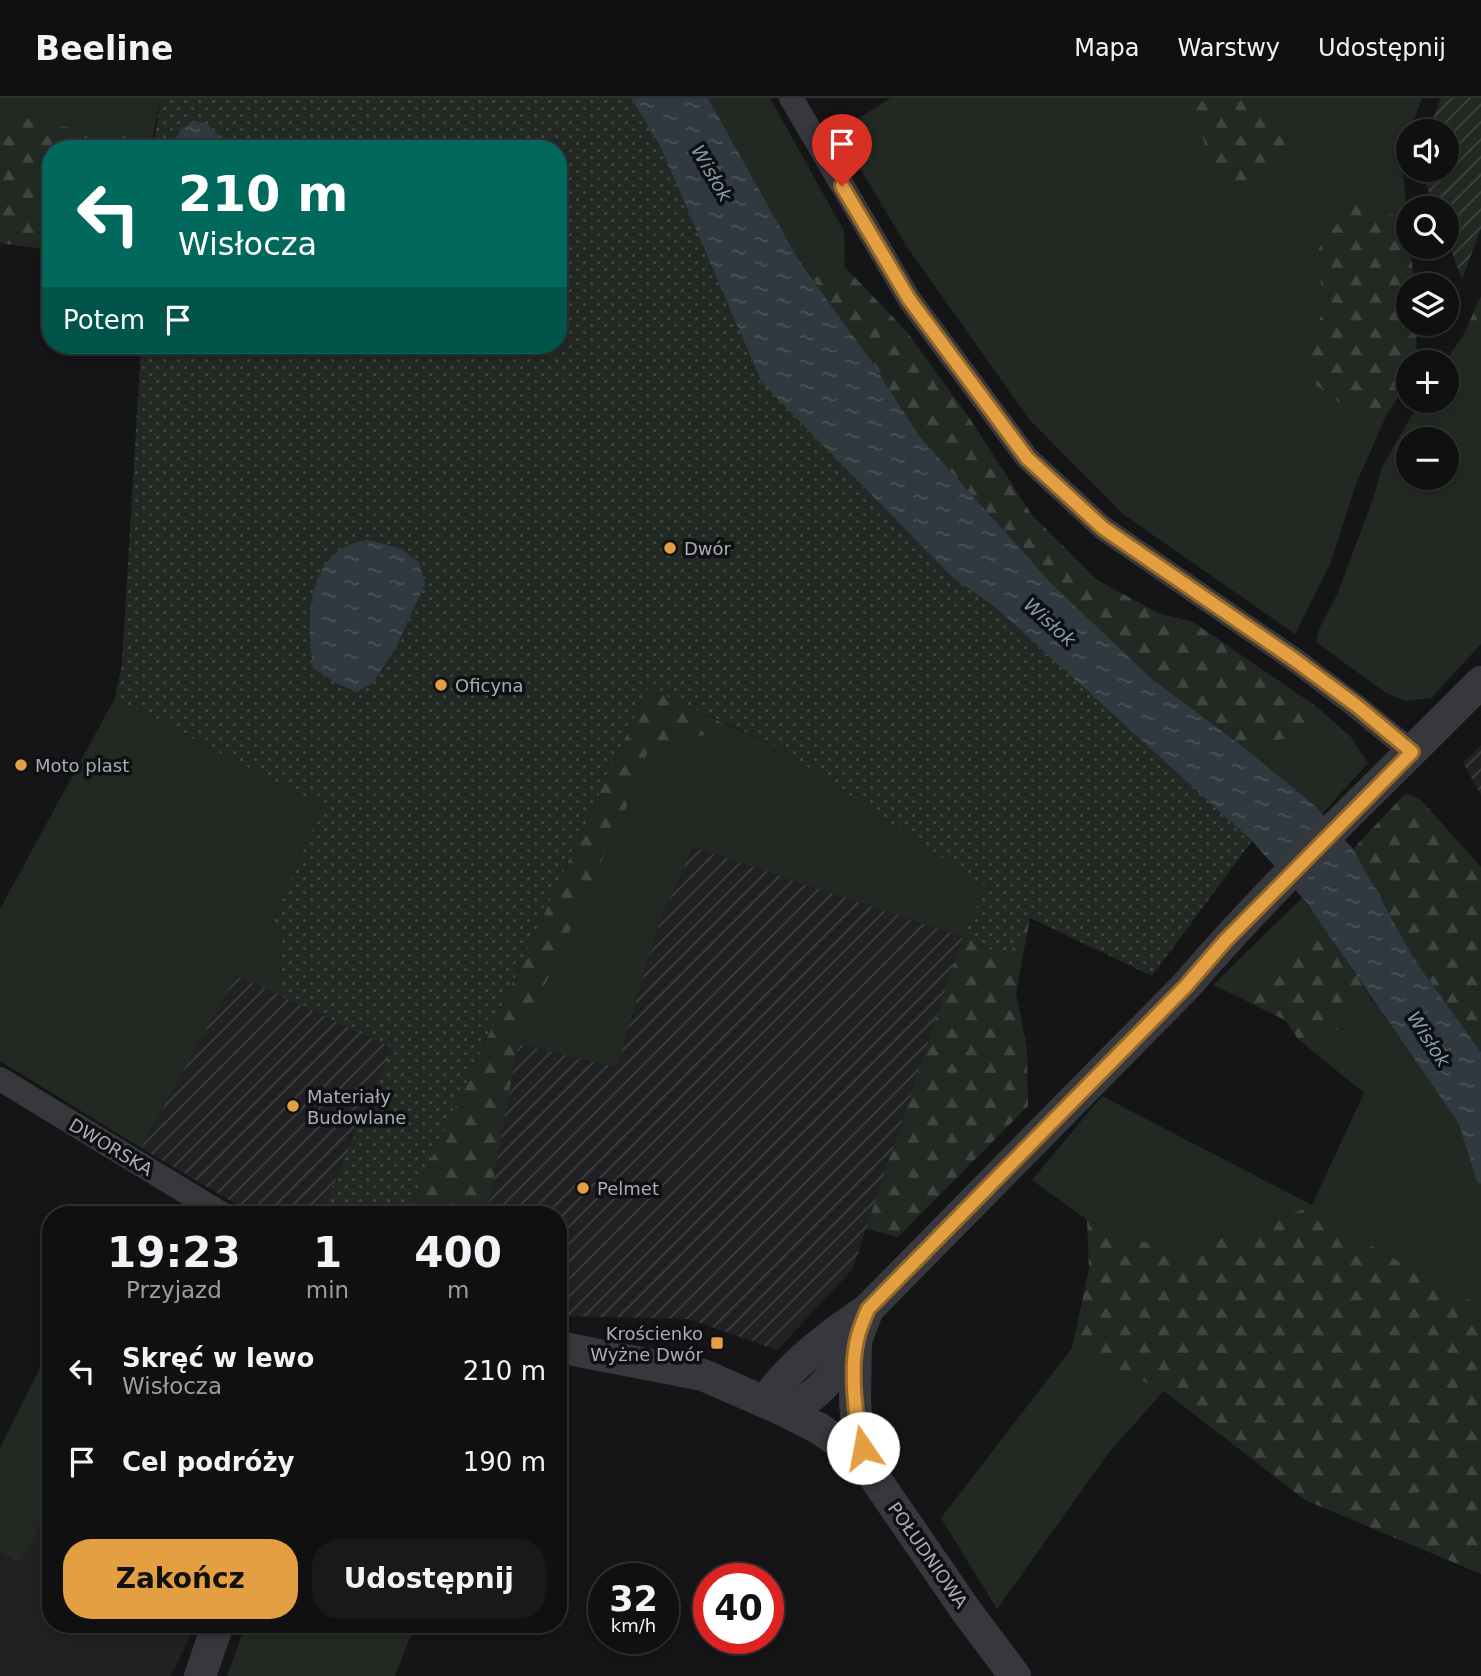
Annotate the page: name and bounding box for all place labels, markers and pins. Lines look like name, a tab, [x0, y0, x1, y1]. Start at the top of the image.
pin	[812, 114, 872, 186]
place label: Dwór	[684, 538, 732, 559]
marker: Dwór	[662, 540, 678, 556]
place label: Oficyna	[455, 675, 524, 696]
marker: Oficyna	[433, 677, 449, 693]
place label: Moto plast	[35, 755, 129, 776]
marker: Moto plast	[13, 757, 29, 773]
place label: Materiały Budowlane	[307, 1086, 406, 1128]
marker: Materiały Budowlane	[285, 1098, 301, 1114]
place label: Pelmet	[597, 1178, 659, 1199]
marker: Pelmet	[575, 1180, 591, 1196]
place label: Krościenko Wyżne Dwór	[590, 1323, 704, 1365]
marker: Krościenko Wyżne Dwór	[709, 1335, 725, 1351]

